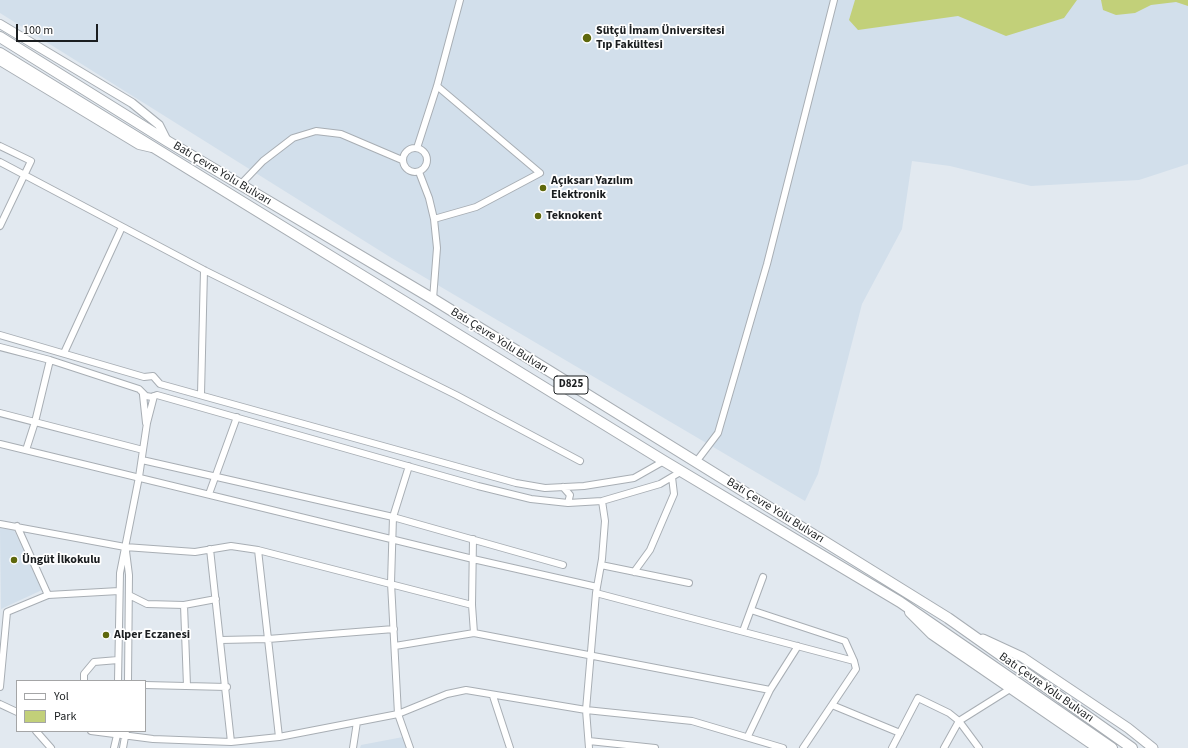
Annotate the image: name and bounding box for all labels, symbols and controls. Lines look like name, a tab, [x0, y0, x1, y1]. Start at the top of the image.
scale bar	[18, 16, 100, 42]
text: 100 m	[23, 22, 53, 39]
place label: Sütçü İmam Üniversitesi Tıp Fakültesi	[596, 24, 725, 52]
marker: Sütçü İmam Üniversitesi Tıp Fakültesi	[581, 32, 593, 44]
street label: Batı Çevre Yolu Bulvarı	[170, 139, 274, 209]
place label: Açıksarı Yazılım Elektronik	[551, 174, 633, 202]
marker: Açıksarı Yazılım Elektronik	[538, 183, 548, 193]
place label: Teknokent	[546, 209, 602, 223]
marker: Teknokent	[533, 211, 543, 221]
street label: Batı Çevre Yolu Bulvarı	[448, 305, 550, 377]
road number: D825	[554, 376, 588, 394]
street label: Batı Çevre Yolu Bulvarı	[724, 475, 826, 547]
place label: Üngüt İlkokulu	[22, 553, 100, 567]
marker: Üngüt İlkokulu	[9, 555, 19, 565]
place label: Alper Eczanesi	[114, 628, 190, 642]
marker: Alper Eczanesi	[101, 630, 111, 640]
street label: Batı Çevre Yolu Bulvarı	[996, 650, 1096, 726]
legend	[16, 680, 146, 732]
text: Yol	[54, 688, 69, 705]
text: Park	[54, 708, 76, 725]

